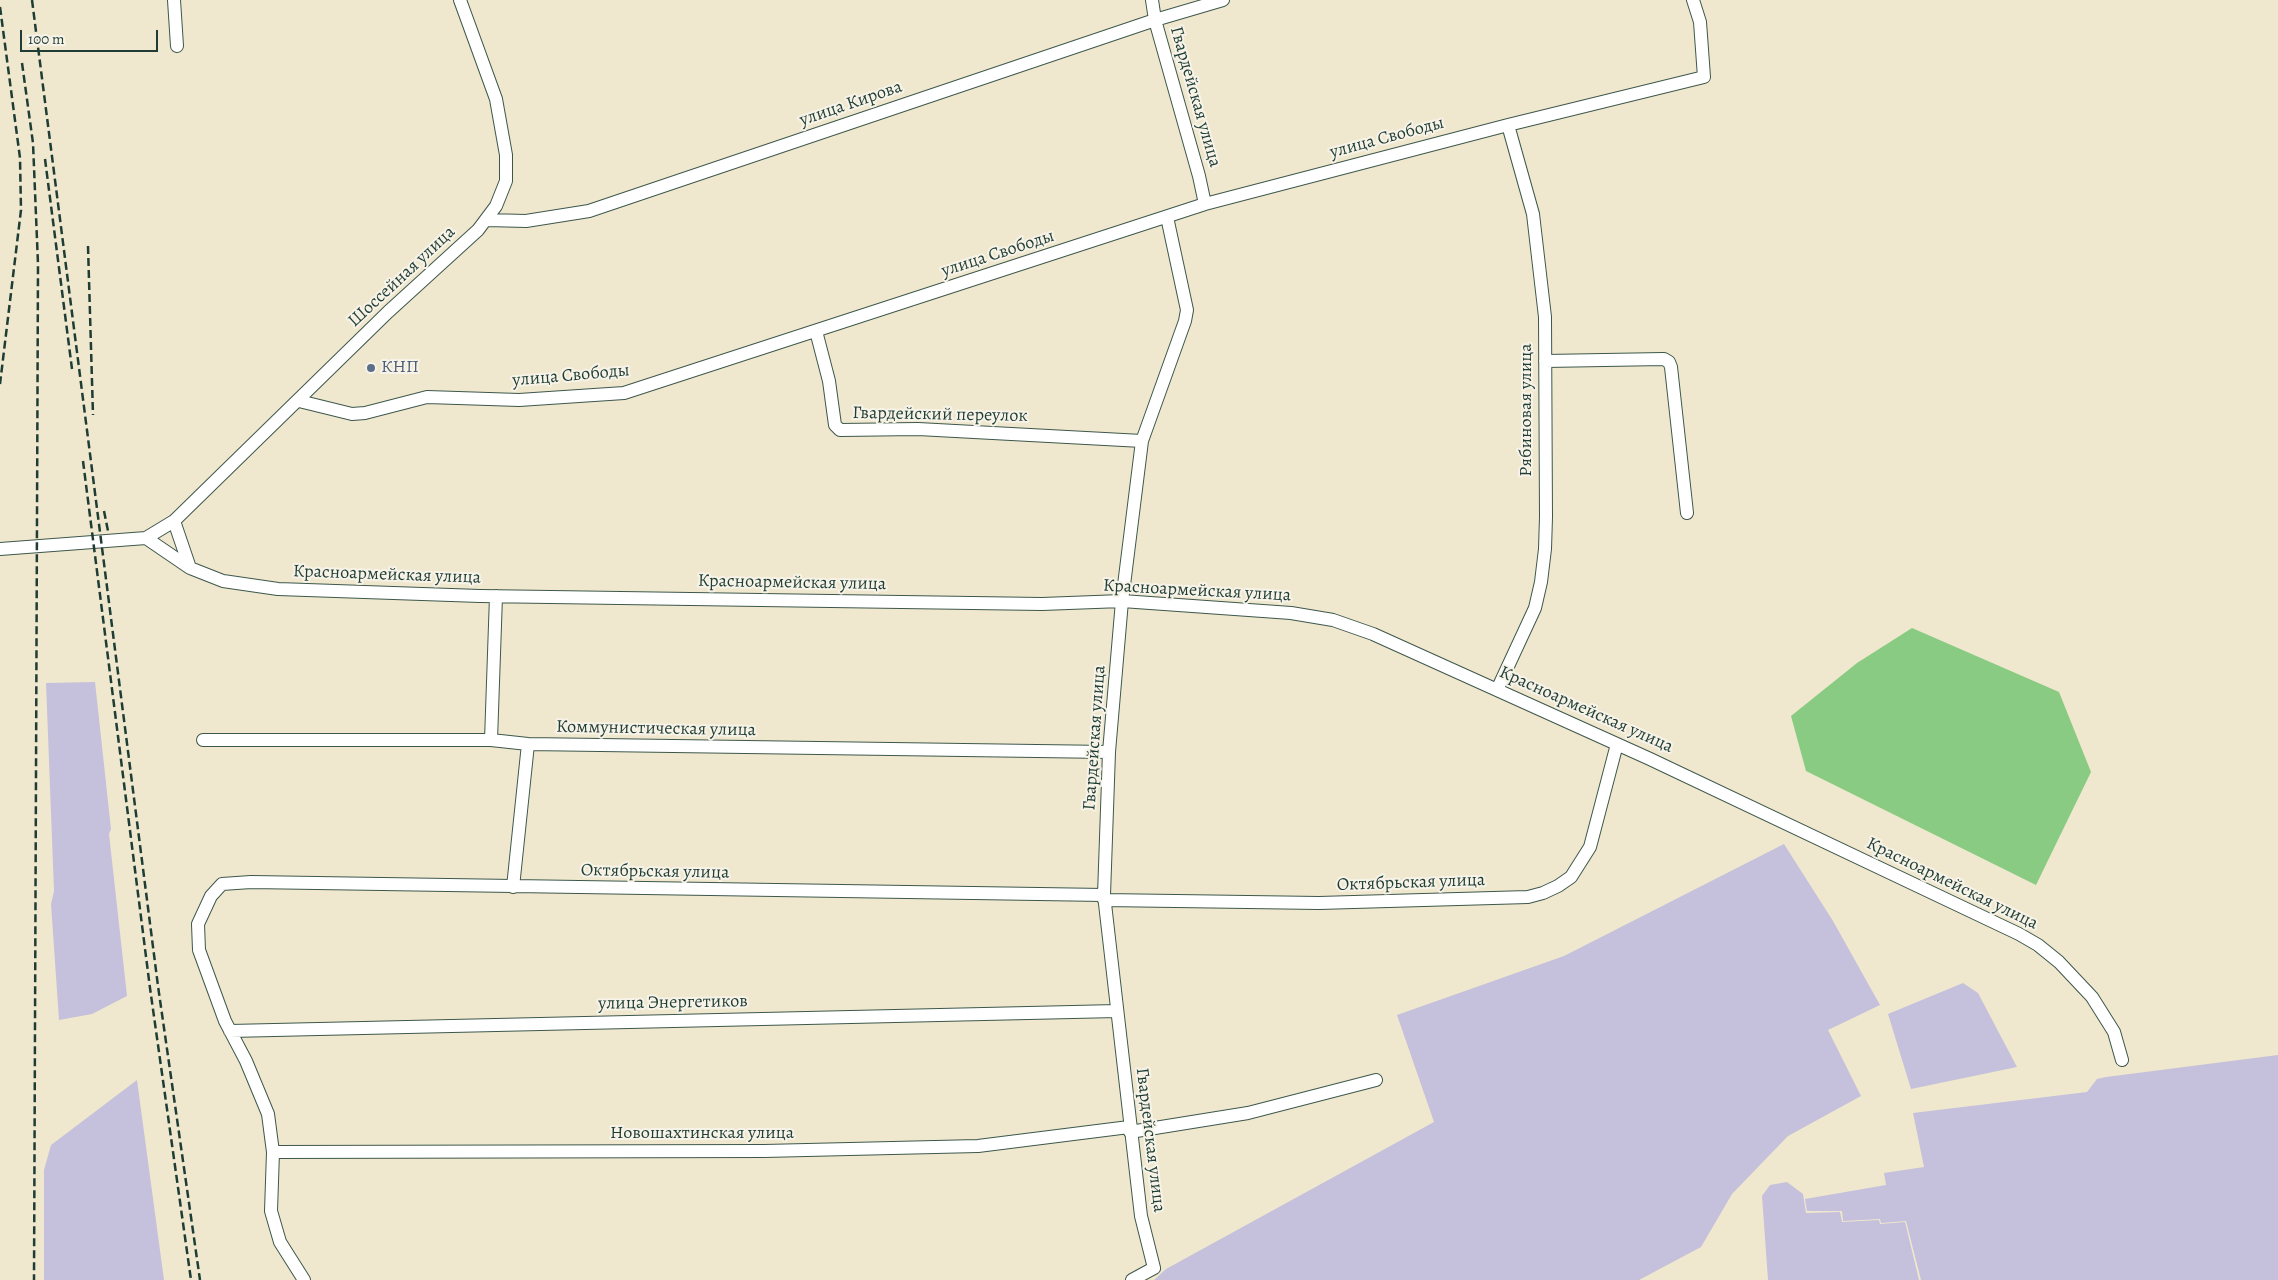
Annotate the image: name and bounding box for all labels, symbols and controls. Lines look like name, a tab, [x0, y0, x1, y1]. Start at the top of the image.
scale bar	[22, 20, 160, 52]
street label: Гвардейская улица	[1165, 24, 1225, 170]
text: 100 m	[28, 29, 65, 49]
street label: улица Кирова	[797, 76, 905, 132]
street label: улица Свободы	[1327, 112, 1447, 164]
street label: Шоссейная улица	[344, 222, 460, 332]
street label: улица Свободы	[939, 226, 1057, 282]
street label: Рябиновая улица	[1516, 343, 1538, 477]
place label: КНП	[381, 357, 419, 379]
street label: улица Свободы	[512, 360, 630, 392]
marker: КНП	[365, 362, 377, 374]
street label: Гвардейский переулок	[852, 403, 1028, 427]
street label: Красноармейская улица	[293, 561, 481, 589]
street label: Красноармейская улица	[698, 571, 886, 595]
street label: Красноармейская улица	[1102, 575, 1292, 607]
street label: Красноармейская улица	[1496, 662, 1676, 758]
street label: Гвардейская улица	[1079, 665, 1111, 811]
street label: Коммунистическая улица	[556, 716, 756, 742]
street label: Красноармейская улица	[1863, 833, 2041, 935]
street label: Октябрьская улица	[581, 860, 729, 884]
street label: Октябрьская улица	[1336, 870, 1486, 896]
street label: улица Энергетиков	[598, 991, 748, 1015]
street label: Гвардейская улица	[1130, 1067, 1170, 1213]
street label: Новошахтинская улица	[610, 1123, 794, 1145]

